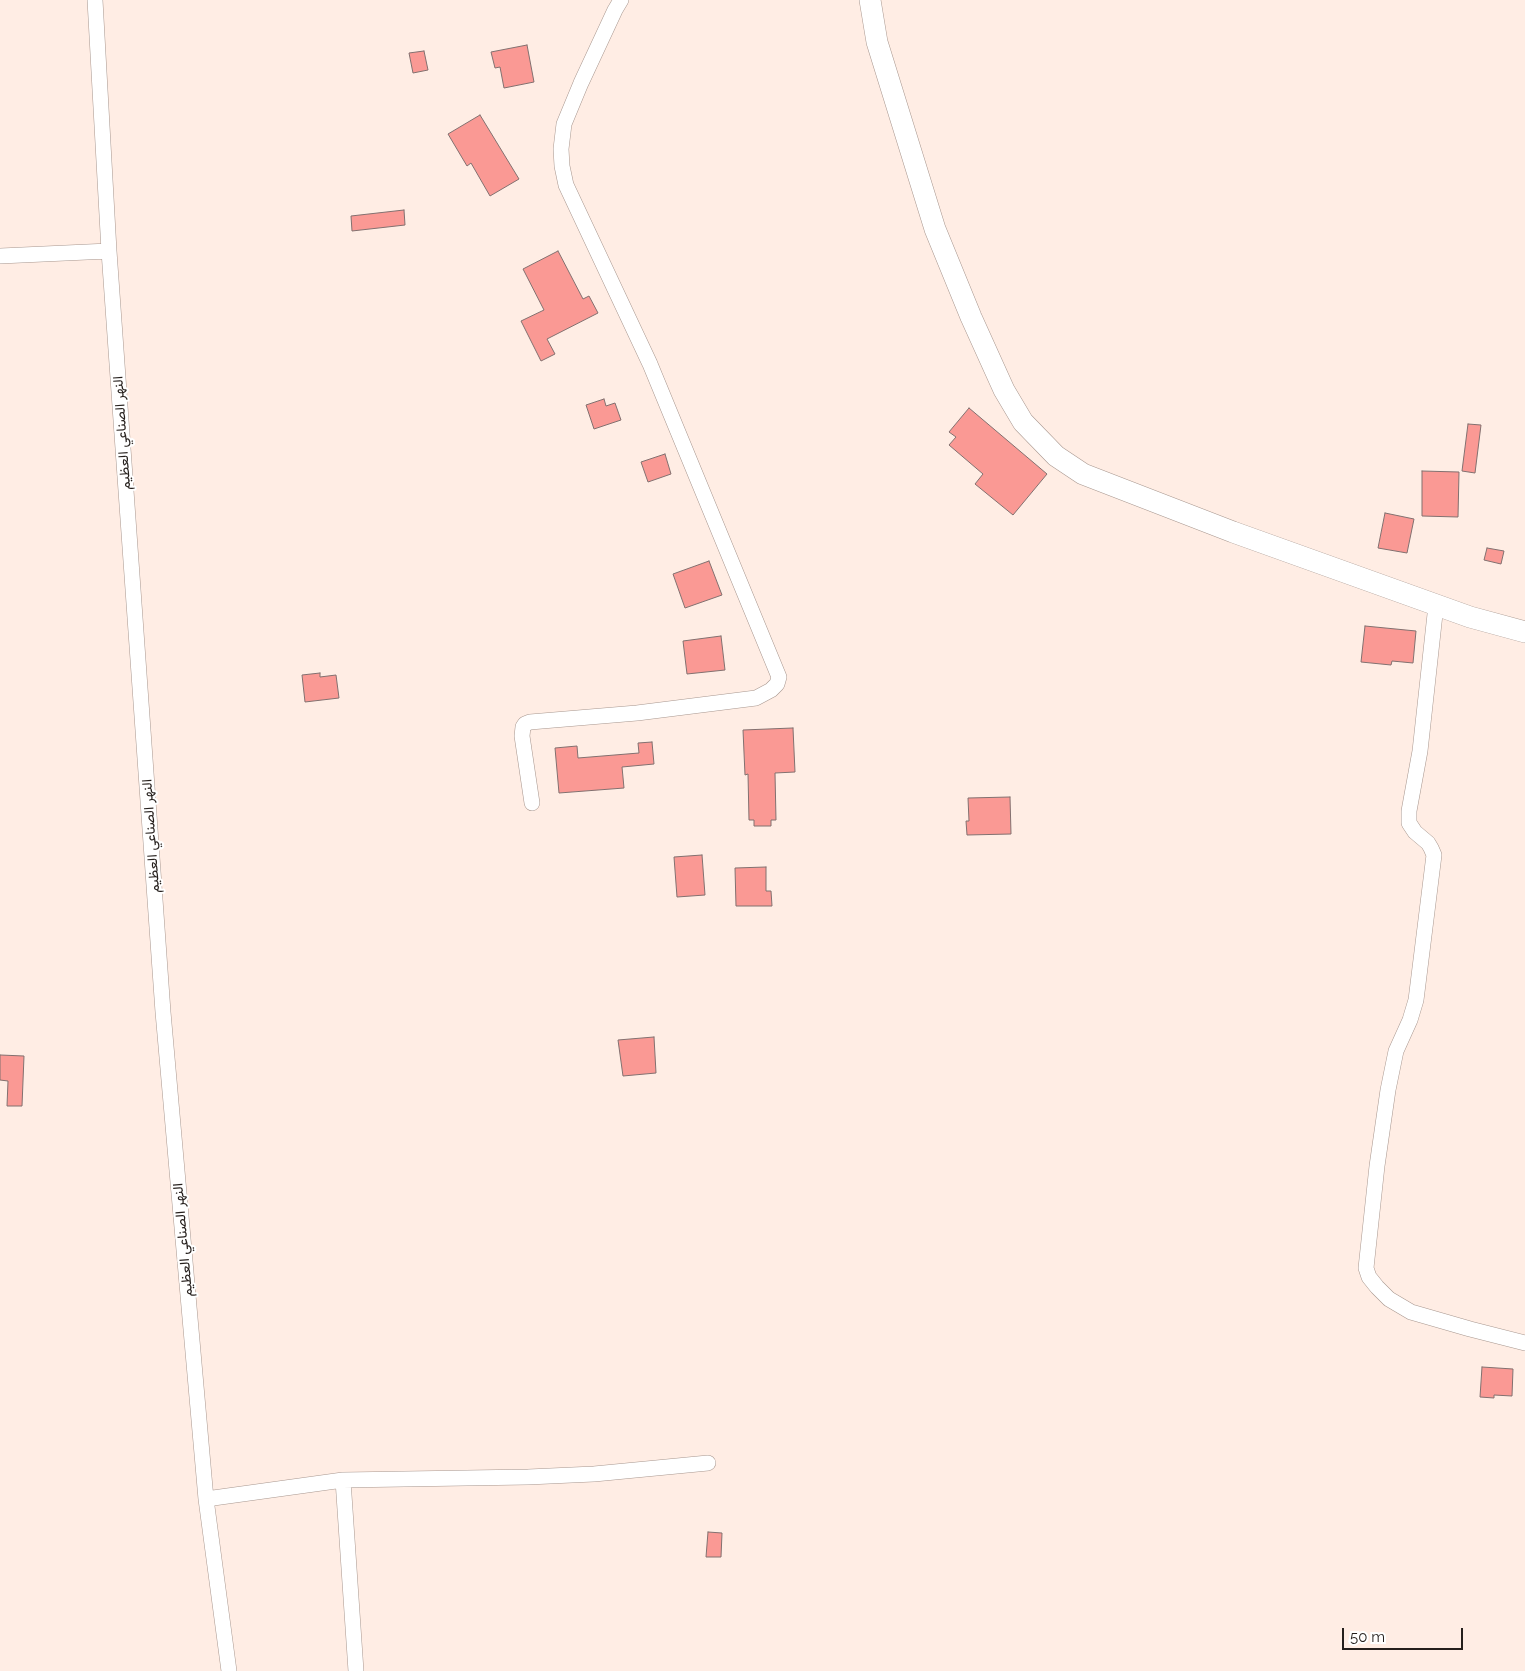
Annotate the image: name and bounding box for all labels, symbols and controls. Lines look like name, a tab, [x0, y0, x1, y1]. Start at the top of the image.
street label: النهر الصناعي العظيم	[110, 375, 134, 491]
street label: النهر الصناعي العظيم	[139, 778, 163, 894]
street label: النهر الصناعي العظيم	[170, 1182, 196, 1298]
scale bar	[1345, 1618, 1466, 1650]
text: 50 m	[1350, 1628, 1385, 1646]

